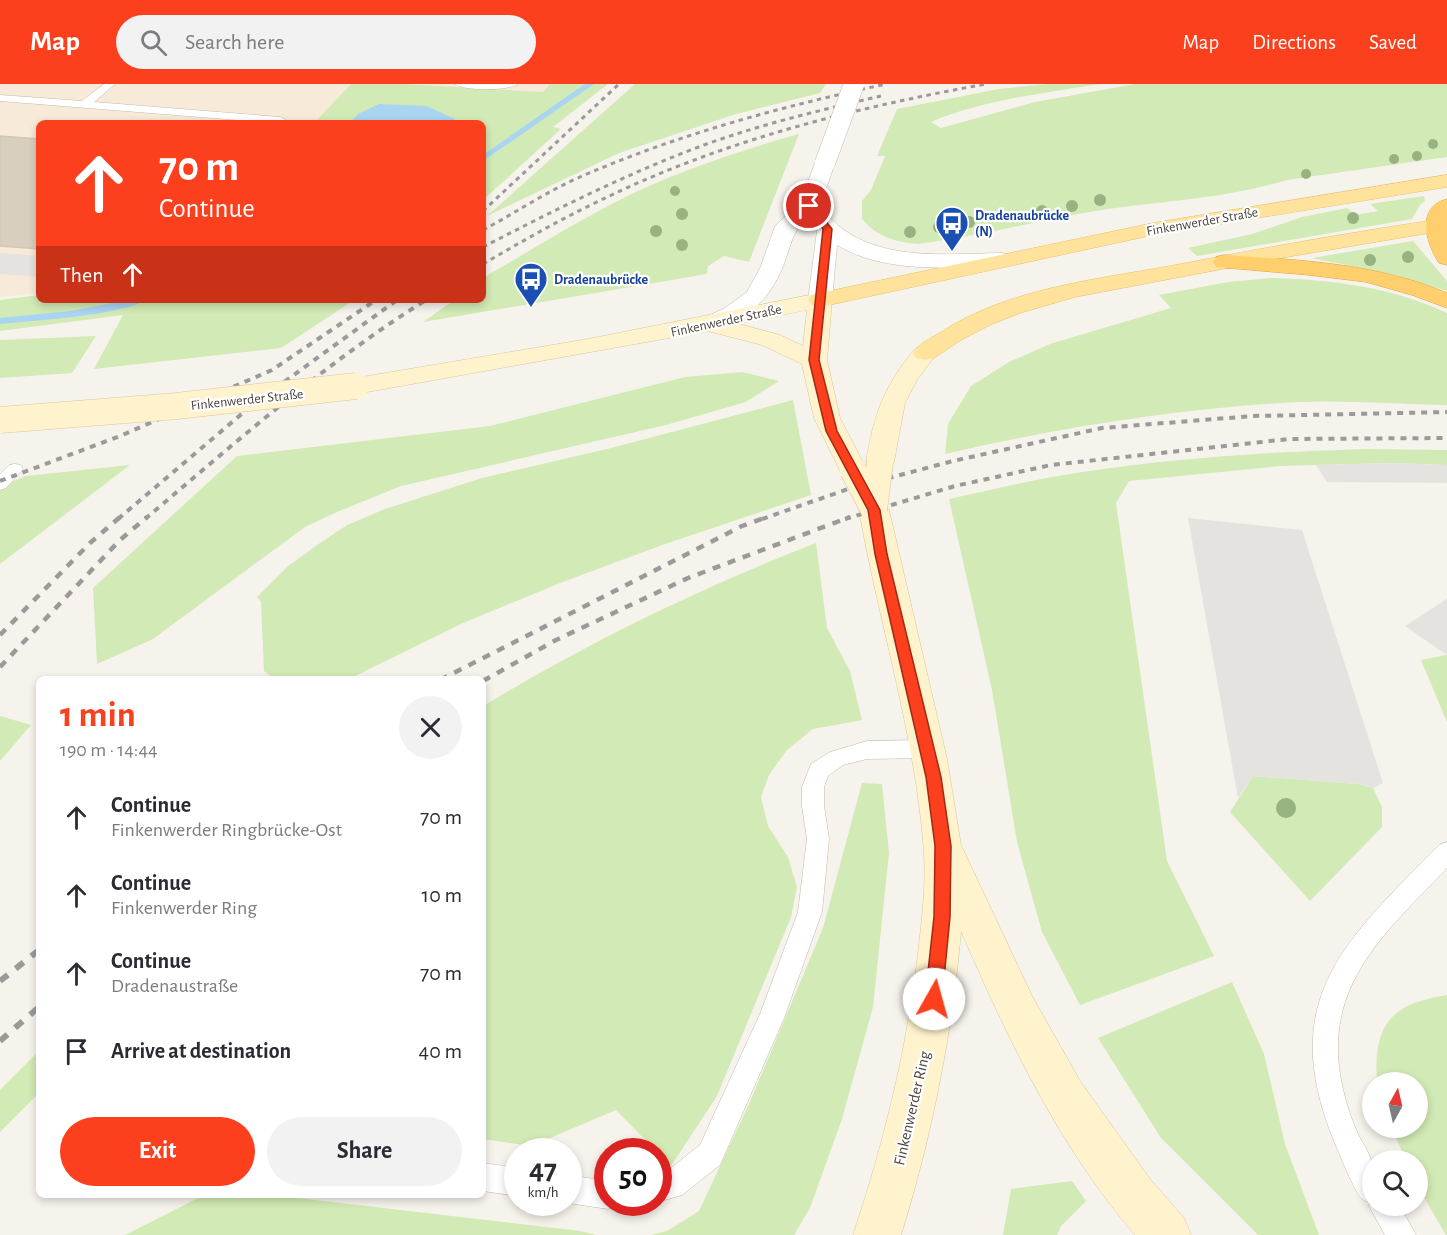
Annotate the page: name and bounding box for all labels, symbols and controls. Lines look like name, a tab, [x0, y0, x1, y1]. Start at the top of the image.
search box	[116, 15, 536, 69]
icon: search	[137, 26, 170, 59]
text: Map	[30, 28, 80, 56]
text: Search here	[185, 31, 284, 53]
text: Map	[1183, 32, 1219, 53]
text: Directions	[1252, 32, 1336, 53]
text: Saved	[1369, 32, 1417, 53]
icon: ahead	[60, 144, 138, 222]
text: 70 m	[159, 146, 239, 188]
pin	[783, 180, 834, 231]
icon: arrive	[792, 189, 825, 222]
text: Continue	[159, 195, 255, 222]
bus stop icon: Dradenaubrücke (N)	[934, 205, 970, 252]
street label: Finkenwerder Straße	[1145, 205, 1259, 239]
place label: Dradenaubrücke (N)	[975, 209, 1070, 239]
icon: ahead	[116, 258, 149, 291]
bus stop icon: Dradenaubrücke	[513, 261, 549, 308]
text: Then	[60, 264, 104, 286]
place label: Dradenaubrücke	[554, 273, 649, 287]
street label: Finkenwerder Straße	[669, 302, 783, 340]
street label: Finkenwerder Straße	[190, 387, 304, 413]
button: close	[399, 696, 462, 759]
text: 1 min	[60, 697, 136, 733]
text: 190 m · 14:44	[60, 740, 158, 760]
text: Continue	[111, 794, 191, 816]
icon: ahead	[60, 801, 93, 834]
text: 70 m	[420, 806, 462, 828]
text: Finkenwerder Ringbrücke-Ost	[111, 820, 342, 840]
text: Continue	[111, 872, 191, 894]
icon: ahead	[60, 879, 93, 912]
text: 10 m	[422, 884, 462, 906]
text: Finkenwerder Ring	[111, 898, 257, 918]
text: Continue	[111, 950, 191, 972]
icon: ahead	[60, 957, 93, 990]
text: 70 m	[420, 962, 462, 984]
position arrow	[902, 967, 966, 1031]
text: Dradenaustraße	[111, 976, 238, 996]
icon: arrive	[60, 1035, 93, 1068]
text: Arrive at destination	[111, 1040, 291, 1062]
text: 40 m	[419, 1040, 462, 1062]
street label: Finkenwerder Ring	[891, 1049, 933, 1167]
north arrow	[1362, 1072, 1428, 1138]
map controls	[1362, 1072, 1428, 1216]
button: Exit	[60, 1117, 255, 1186]
button: Share	[267, 1117, 462, 1186]
speed limit sign: 50	[594, 1138, 672, 1216]
button: search	[1362, 1150, 1428, 1216]
text: 47	[529, 1155, 557, 1185]
text: km/h	[528, 1185, 558, 1200]

